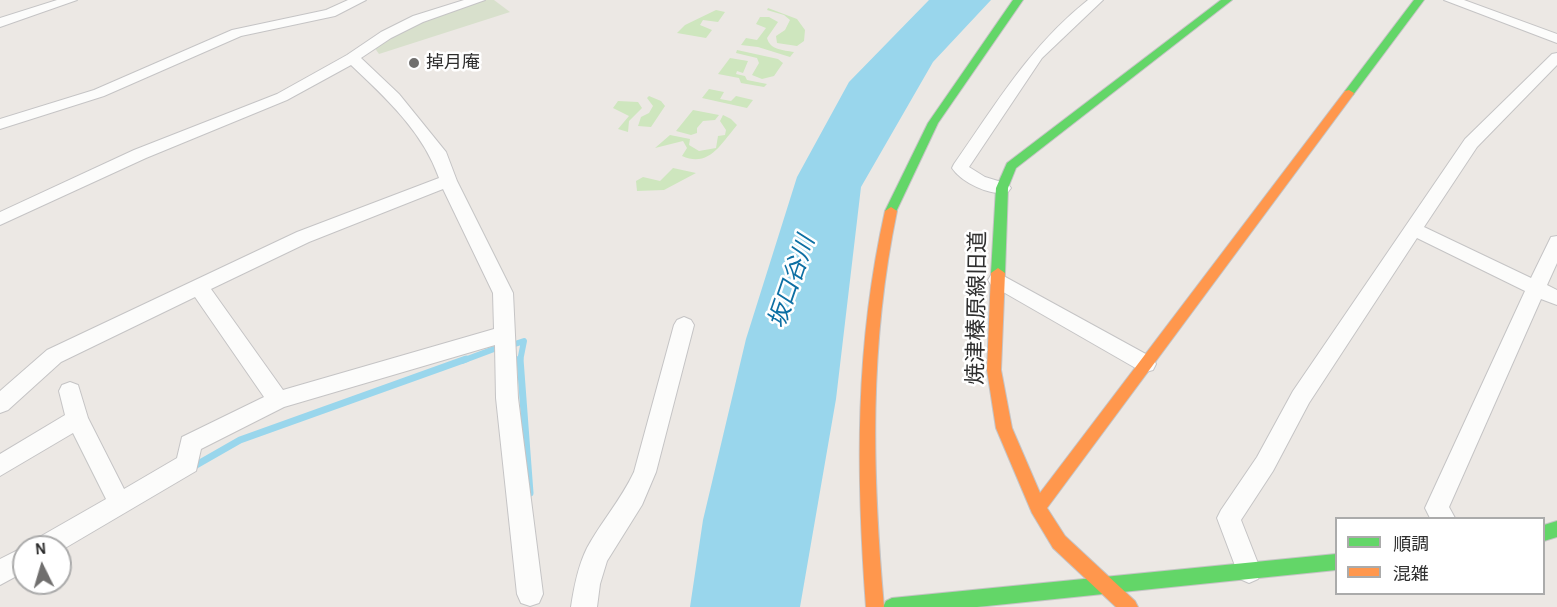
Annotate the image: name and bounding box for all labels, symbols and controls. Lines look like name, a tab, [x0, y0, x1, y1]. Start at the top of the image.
place label: 掉月庵	[426, 52, 480, 74]
marker: 掉月庵	[407, 56, 421, 70]
street label: 焼津榛原線旧道	[962, 231, 992, 385]
water label: 坂口谷川	[763, 232, 821, 332]
legend	[1335, 517, 1545, 595]
north arrow	[12, 535, 72, 595]
text: 順調	[1393, 536, 1429, 554]
text: N	[34, 541, 47, 558]
text: 混雑	[1393, 566, 1429, 584]

